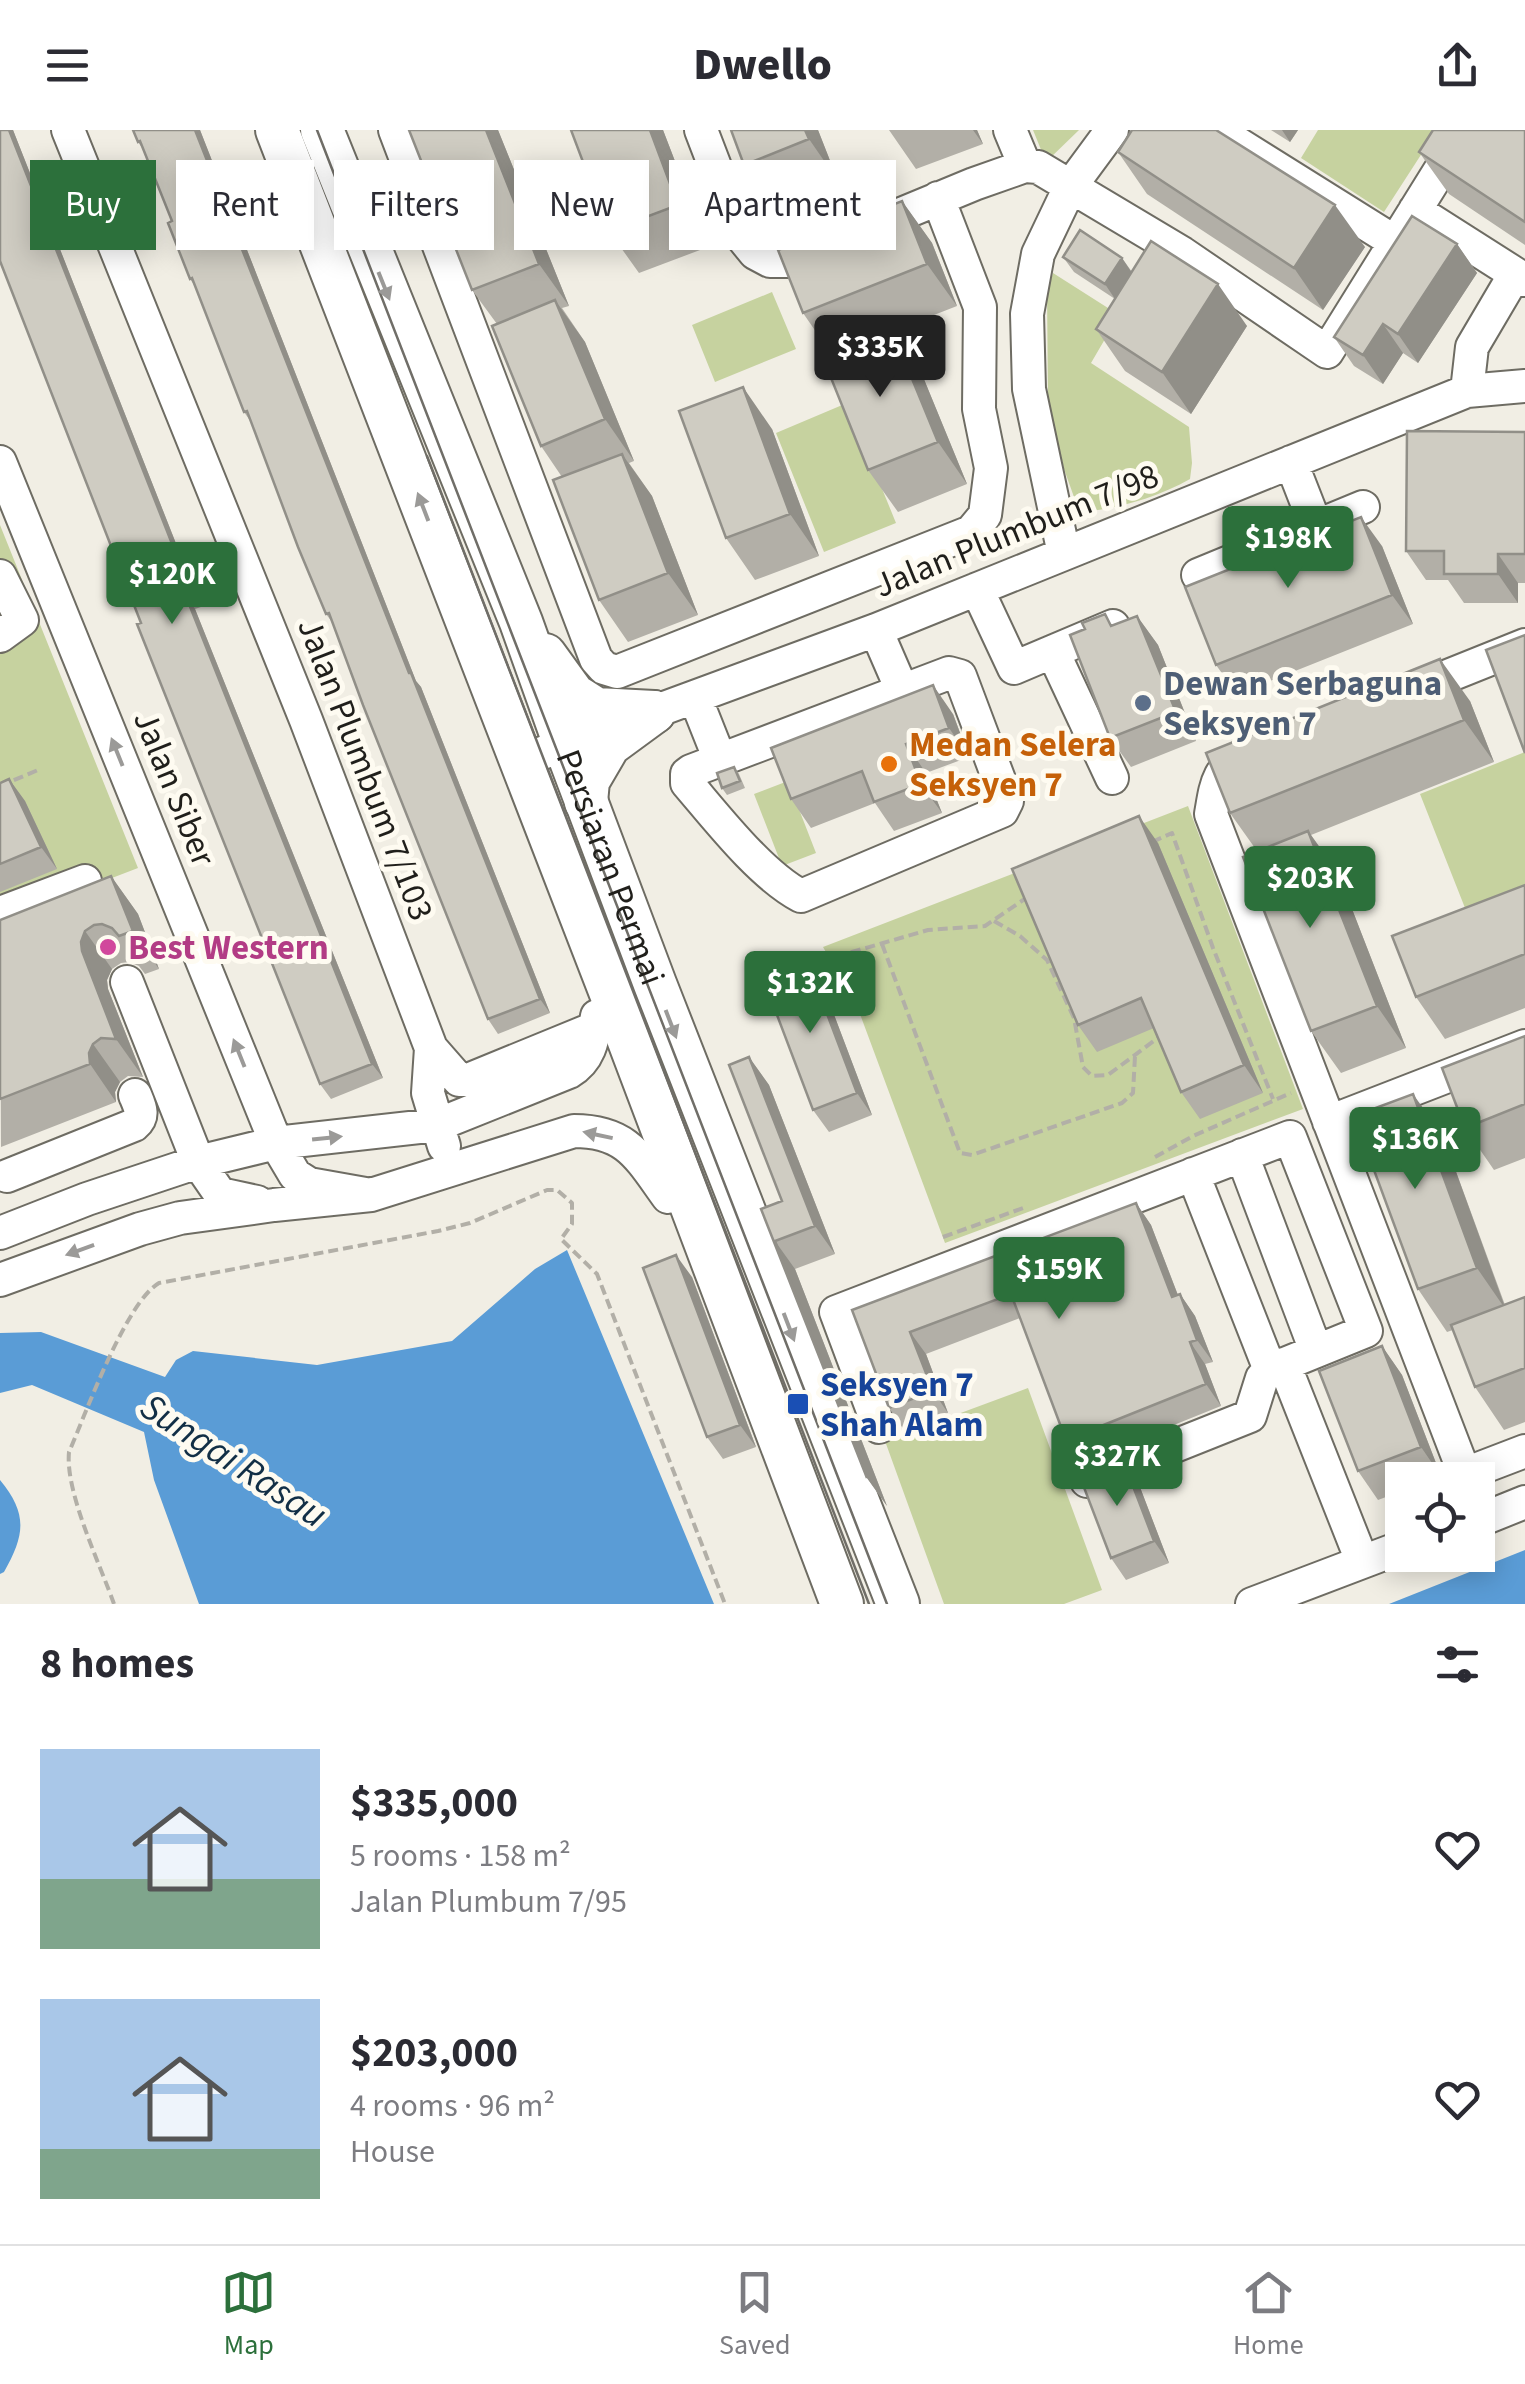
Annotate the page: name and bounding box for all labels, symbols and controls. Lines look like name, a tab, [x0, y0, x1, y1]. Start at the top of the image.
text: Dwello	[693, 33, 832, 97]
icon: menu	[40, 38, 95, 93]
icon: share	[1430, 38, 1485, 93]
chip: Buy	[30, 160, 156, 250]
chip: Rent	[176, 160, 314, 250]
chip: Filters	[334, 160, 494, 250]
chip: New	[514, 160, 649, 250]
chip: Apartment	[669, 160, 896, 250]
one-way arrow	[377, 271, 393, 301]
pin: $335K	[810, 315, 950, 400]
text: $335K	[836, 324, 924, 370]
street label: Jalan Plumbum 7/98	[867, 451, 1166, 611]
one-way arrow	[415, 491, 430, 521]
pin: $198K	[1218, 506, 1358, 591]
text: $198K	[1244, 515, 1332, 561]
pin: $120K	[102, 542, 242, 627]
text: $120K	[128, 551, 216, 597]
street label: Jalan Plumbum 7/103	[284, 611, 446, 928]
place label: Dewan Serbaguna Seksyen 7	[1163, 659, 1442, 749]
marker: Dewan Serbaguna Seksyen 7	[1132, 692, 1154, 714]
street label: Jalan Siber	[120, 703, 228, 874]
place label: Medan Selera Seksyen 7	[909, 720, 1116, 810]
one-way arrow	[108, 736, 124, 766]
street label: Persiaran Permai	[543, 743, 677, 993]
marker: Medan Selera Seksyen 7	[878, 753, 900, 775]
pin: $203K	[1240, 846, 1380, 931]
text: $203K	[1266, 855, 1354, 901]
place label: Best Western	[128, 923, 329, 973]
marker: Best Western	[97, 936, 119, 958]
pin: $132K	[740, 951, 880, 1036]
text: $132K	[766, 960, 854, 1006]
one-way arrow	[663, 1010, 679, 1040]
one-way arrow	[231, 1037, 247, 1067]
pin: $136K	[1345, 1107, 1485, 1192]
text: $136K	[1371, 1116, 1459, 1162]
one-way arrow	[582, 1126, 613, 1142]
one-way arrow	[312, 1130, 344, 1146]
pin: $159K	[989, 1237, 1129, 1322]
one-way arrow	[64, 1243, 94, 1258]
text: $159K	[1015, 1246, 1103, 1292]
one-way arrow	[782, 1312, 797, 1342]
place label: Seksyen 7 Shah Alam	[820, 1360, 983, 1450]
water label: Sungai Rasau	[130, 1380, 337, 1541]
marker: Seksyen 7 Shah Alam	[785, 1391, 811, 1417]
pin: $327K	[1047, 1424, 1187, 1509]
text: $327K	[1073, 1433, 1161, 1479]
map controls	[1385, 1462, 1495, 1572]
button: locate	[1385, 1462, 1495, 1572]
text: 8 homes	[40, 1634, 194, 1694]
icon: filters	[1430, 1637, 1485, 1692]
text: $335,000	[350, 1773, 518, 1833]
icon: home	[120, 1789, 240, 1909]
icon: heart	[1430, 1822, 1485, 1877]
text: 5 rooms · 158 m²	[350, 1833, 571, 1879]
text: Jalan Plumbum 7/95	[350, 1879, 627, 1925]
text: $203,000	[350, 2023, 518, 2083]
icon: home	[120, 2039, 240, 2159]
icon: heart	[1430, 2072, 1485, 2127]
text: 4 rooms · 96 m²	[350, 2083, 555, 2129]
text: House	[350, 2129, 435, 2175]
tab: Map	[221, 2265, 276, 2365]
tab: Saved	[719, 2265, 790, 2365]
tab: Home	[1233, 2265, 1304, 2365]

